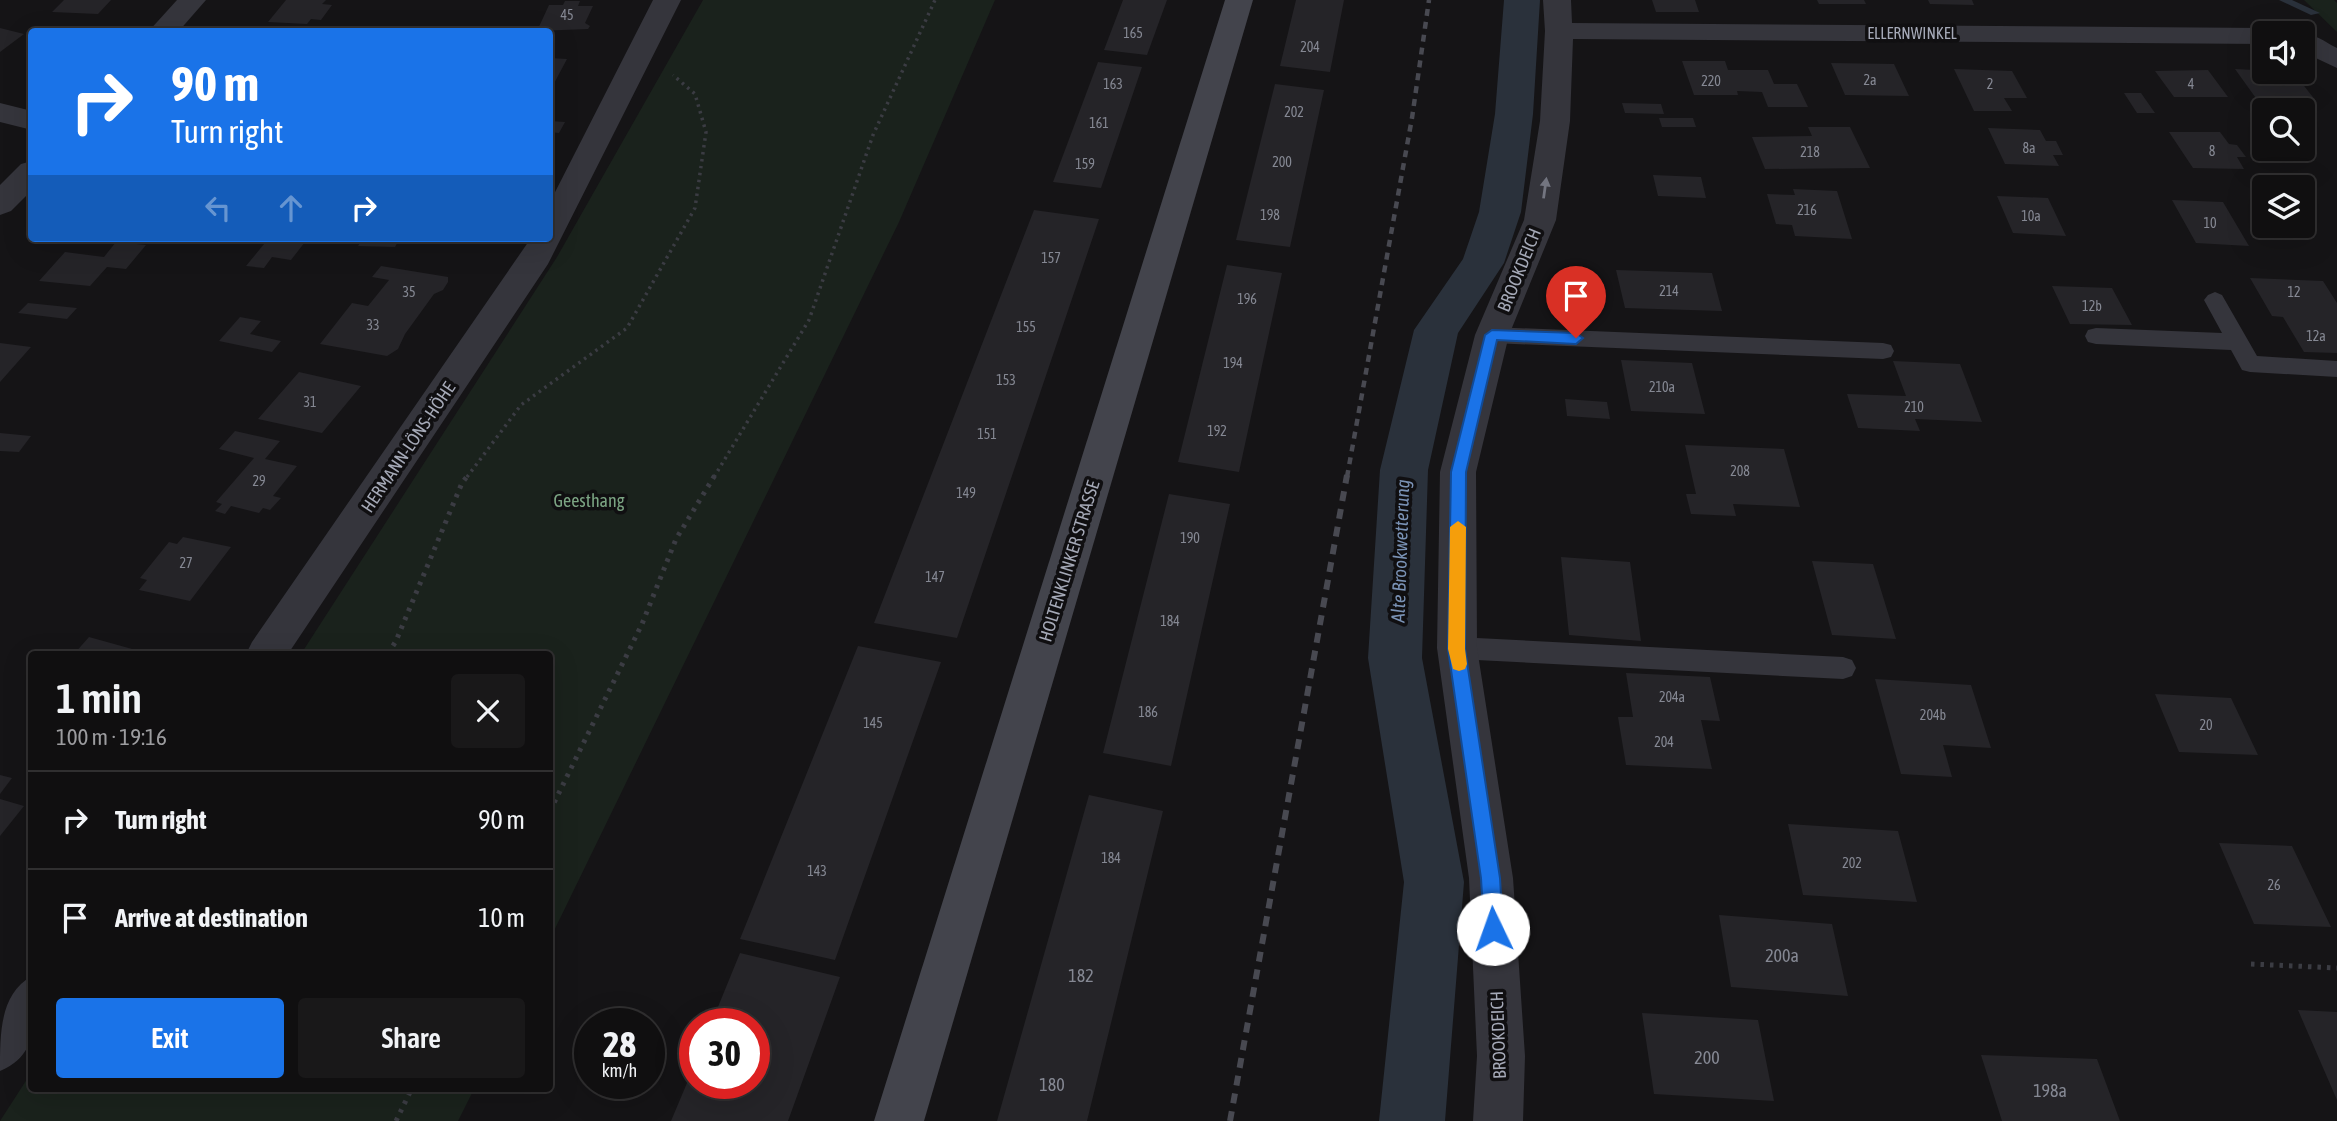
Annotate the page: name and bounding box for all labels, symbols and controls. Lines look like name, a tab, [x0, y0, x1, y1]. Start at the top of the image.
house number: 45	[560, 7, 574, 23]
map controls	[2252, 21, 2315, 238]
button: sound	[2252, 21, 2315, 84]
street label: ELLERNWINKEL	[1867, 24, 1958, 42]
house number: 165	[1123, 25, 1143, 41]
house number: 204	[1300, 39, 1320, 55]
text: 90 m	[171, 55, 259, 111]
icon: right	[56, 56, 147, 147]
house number: 2a	[1863, 72, 1877, 88]
house number: 220	[1701, 73, 1721, 89]
house number: 163	[1103, 76, 1123, 92]
house number: 2	[1987, 76, 1993, 92]
house number: 4	[2188, 76, 2195, 92]
button: search	[2252, 98, 2315, 161]
house number: 202	[1284, 104, 1304, 120]
text: Turn right	[171, 113, 284, 150]
house number: 161	[1089, 115, 1109, 131]
house number: 8a	[2022, 140, 2036, 156]
house number: 8	[2209, 143, 2216, 159]
house number: 218	[1800, 144, 1820, 160]
house number: 200	[1272, 154, 1292, 170]
house number: 159	[1075, 156, 1095, 172]
button: layers	[2252, 175, 2315, 238]
one-way arrow	[1540, 177, 1551, 199]
icon: left	[199, 189, 237, 227]
icon: ahead	[272, 189, 310, 227]
icon: right	[345, 189, 383, 227]
house number: 216	[1797, 202, 1817, 218]
house number: 198	[1260, 207, 1280, 223]
house number: 10a	[2021, 208, 2041, 224]
house number: 10	[2203, 215, 2217, 231]
street label: BROOKDEICH	[1493, 225, 1545, 315]
house number: 157	[1041, 250, 1061, 266]
pin	[1546, 266, 1606, 338]
icon: arrive	[1557, 277, 1595, 315]
house number: 214	[1659, 283, 1679, 299]
house number: 35	[402, 284, 416, 300]
house number: 12	[2287, 284, 2301, 300]
house number: 196	[1237, 291, 1257, 307]
house number: 12b	[2082, 298, 2102, 314]
house number: 33	[366, 317, 380, 333]
house number: 155	[1016, 319, 1036, 335]
house number: 12a	[2306, 328, 2326, 344]
house number: 194	[1223, 355, 1243, 371]
house number: 153	[996, 372, 1016, 388]
street label: HERMANN-LÖNS-HÖHE	[357, 378, 460, 516]
house number: 210a	[1649, 379, 1675, 395]
house number: 31	[303, 394, 317, 410]
house number: 210	[1904, 399, 1924, 415]
house number: 192	[1207, 423, 1227, 439]
house number: 151	[977, 426, 997, 442]
house number: 208	[1730, 463, 1750, 479]
house number: 29	[252, 473, 266, 489]
street label: HOLTENKLINKER STRASSE	[1034, 478, 1104, 644]
water label: Alte Brookwetterung	[1386, 479, 1413, 624]
house number: 149	[956, 485, 976, 501]
park label: Geesthang	[554, 490, 625, 511]
house number: 190	[1180, 530, 1200, 546]
house number: 27	[179, 555, 193, 571]
house number: 147	[925, 569, 945, 585]
house number: 184	[1160, 613, 1180, 629]
text: 1 min	[56, 674, 142, 722]
button: close	[451, 674, 525, 748]
house number: 204a	[1659, 689, 1685, 705]
house number: 186	[1138, 704, 1158, 720]
house number: 204b	[1920, 707, 1947, 723]
house number: 145	[863, 715, 883, 731]
house number: 20	[2199, 717, 2213, 733]
text: 100 m · 19:16	[56, 724, 167, 750]
house number: 204	[1654, 734, 1674, 750]
icon: right	[56, 801, 94, 839]
text: Turn right	[115, 805, 206, 835]
text: 90 m	[478, 805, 525, 835]
house number: 184	[1101, 850, 1121, 866]
house number: 202	[1842, 855, 1862, 871]
house number: 143	[807, 863, 827, 879]
house number: 26	[2267, 877, 2281, 893]
position arrow	[1456, 892, 1530, 966]
icon: arrive	[56, 899, 94, 937]
text: Arrive at destination	[115, 903, 308, 933]
text: 10 m	[478, 903, 525, 933]
house number: 200a	[1765, 945, 1799, 966]
house number: 182	[1068, 965, 1094, 986]
street label: BROOKDEICH	[1486, 991, 1510, 1079]
button: Exit	[56, 998, 284, 1078]
button: Share	[298, 998, 525, 1078]
speed limit sign: 30	[679, 1008, 770, 1099]
text: 28	[603, 1024, 636, 1064]
house number: 200	[1694, 1047, 1720, 1068]
text: km/h	[602, 1060, 637, 1081]
house number: 180	[1039, 1074, 1065, 1095]
house number: 198a	[2033, 1080, 2067, 1101]

